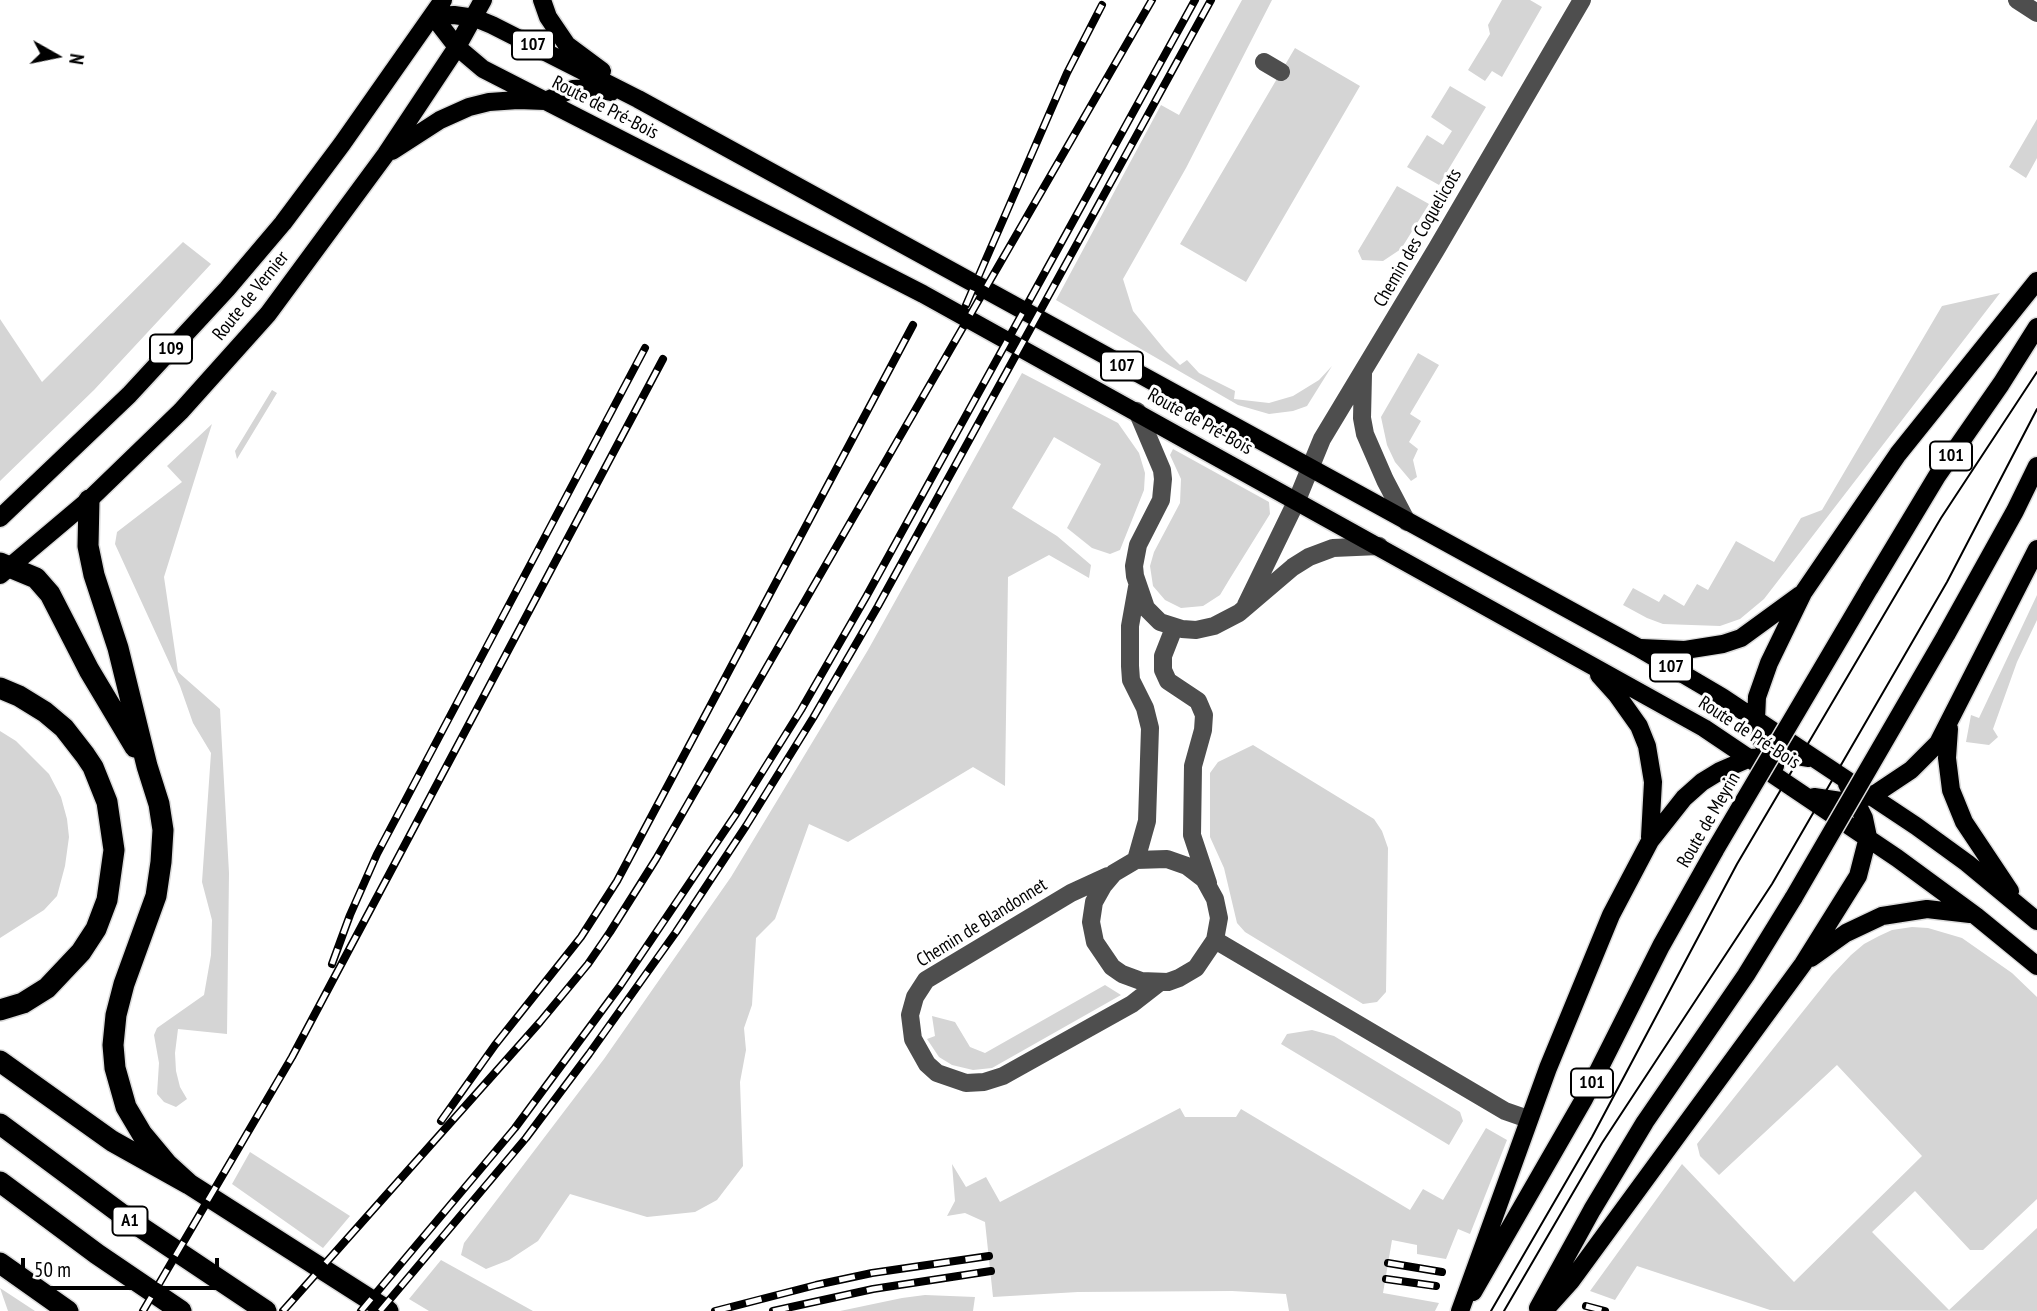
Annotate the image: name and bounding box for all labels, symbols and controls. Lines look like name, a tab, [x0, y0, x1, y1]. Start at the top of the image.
north arrow	[21, 21, 91, 91]
road number: 107	[512, 31, 554, 60]
text: N	[64, 52, 89, 66]
street label: Route de Pré-Bois	[548, 71, 662, 145]
street label: Chemin des Coquelicots	[1369, 165, 1467, 311]
street label: Route de Vernier	[208, 247, 294, 345]
road number: 109	[150, 334, 192, 363]
road number: 107	[1101, 352, 1143, 380]
street label: Route de Pré-Bois	[1144, 384, 1256, 460]
road number: 101	[1930, 442, 1972, 470]
road number: 107	[1650, 652, 1692, 682]
street label: Route de Pré-Bois	[1694, 692, 1804, 774]
street label: Route de Meyrin	[1673, 768, 1745, 872]
street label: Chemin de Blandonnet	[913, 874, 1051, 972]
road number: 101	[1571, 1068, 1613, 1098]
road number: A1	[113, 1206, 148, 1236]
scale bar	[24, 1244, 222, 1288]
text: 50 m	[34, 1256, 71, 1283]

